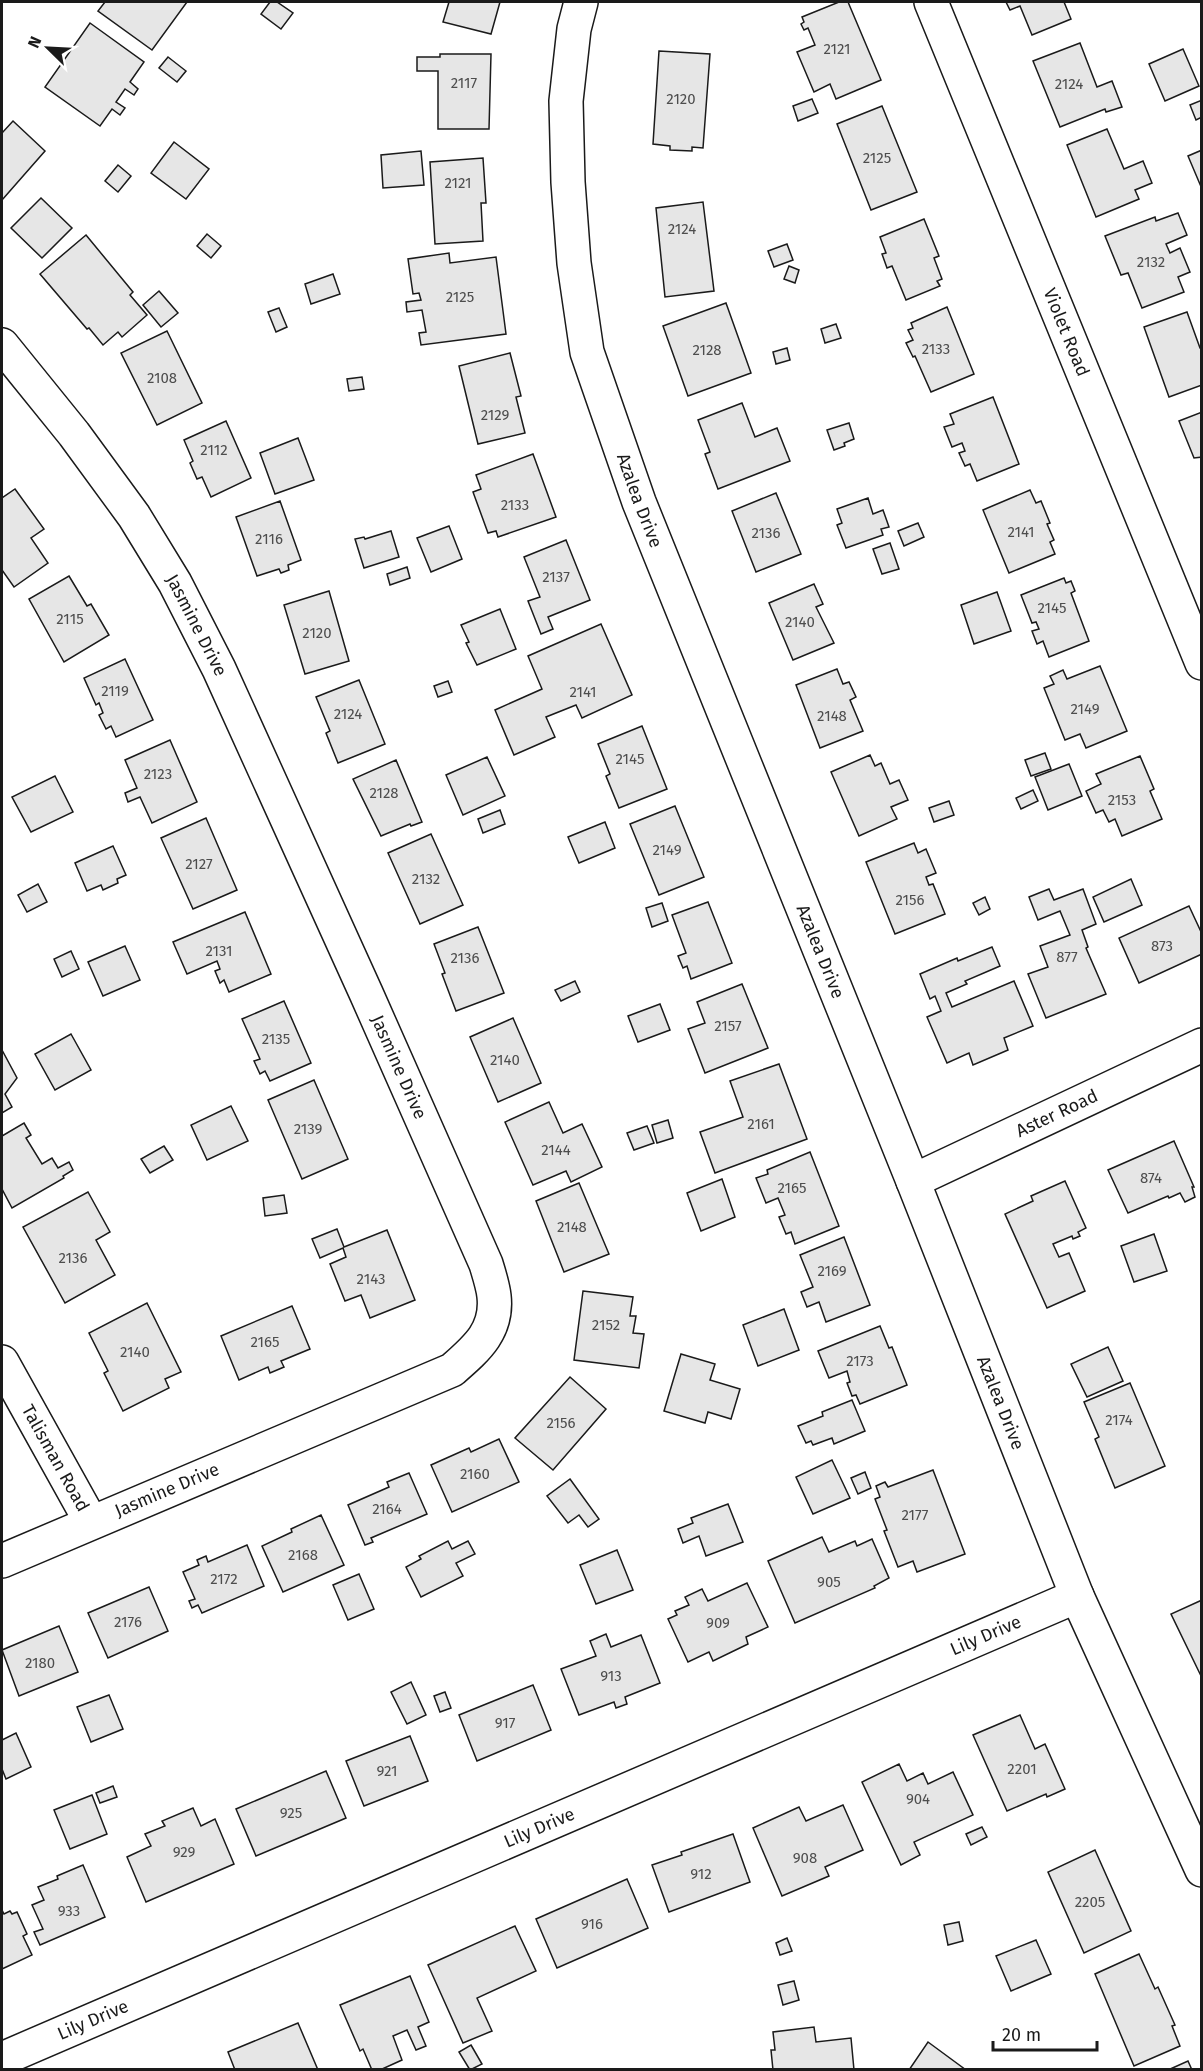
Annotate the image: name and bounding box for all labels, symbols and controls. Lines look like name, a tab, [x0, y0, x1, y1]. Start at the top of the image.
north arrow	[18, 18, 78, 78]
text: N	[24, 33, 46, 51]
house number: 2121	[823, 40, 851, 58]
house number: 2117	[451, 74, 478, 92]
house number: 2124	[1055, 75, 1083, 93]
house number: 2120	[666, 90, 696, 108]
house number: 2125	[863, 149, 891, 167]
house number: 2121	[444, 174, 472, 192]
house number: 2124	[668, 220, 696, 238]
house number: 2132	[1137, 253, 1165, 271]
street label: Violet Road	[1039, 285, 1094, 380]
house number: 2125	[446, 288, 474, 306]
house number: 2133	[922, 340, 950, 358]
house number: 2128	[692, 341, 722, 359]
house number: 2108	[147, 369, 177, 387]
house number: 2129	[481, 406, 509, 424]
house number: 2112	[200, 441, 228, 459]
street label: Azalea Drive	[612, 450, 667, 551]
house number: 2133	[501, 496, 529, 514]
house number: 2141	[1007, 523, 1035, 541]
house number: 2136	[751, 524, 781, 542]
house number: 2116	[255, 530, 283, 548]
house number: 2137	[542, 568, 570, 586]
street label: Jasmine Drive	[161, 570, 232, 679]
house number: 2145	[1038, 599, 1066, 617]
house number: 2115	[56, 610, 84, 628]
house number: 2140	[785, 613, 815, 631]
house number: 2120	[302, 624, 332, 642]
house number: 2119	[101, 682, 129, 700]
house number: 2141	[569, 683, 597, 701]
house number: 2149	[1070, 700, 1100, 718]
house number: 2124	[334, 705, 362, 723]
house number: 2148	[817, 707, 847, 725]
house number: 2145	[616, 750, 644, 768]
house number: 2123	[144, 765, 172, 783]
house number: 2128	[369, 784, 399, 802]
house number: 2153	[1108, 791, 1136, 809]
house number: 2149	[652, 841, 682, 859]
house number: 2127	[185, 855, 213, 873]
house number: 2132	[412, 870, 440, 888]
house number: 2156	[895, 891, 925, 909]
street label: Azalea Drive	[792, 901, 849, 1002]
house number: 873	[1151, 937, 1173, 955]
house number: 2131	[205, 942, 233, 960]
house number: 877	[1056, 948, 1078, 966]
house number: 2136	[450, 949, 480, 967]
street label: Jasmine Drive	[366, 1012, 431, 1122]
house number: 2157	[714, 1017, 742, 1035]
house number: 2135	[262, 1030, 290, 1048]
house number: 2140	[490, 1051, 520, 1069]
street label: Aster Road	[1012, 1085, 1101, 1142]
house number: 2161	[747, 1115, 775, 1133]
house number: 2139	[294, 1120, 322, 1138]
house number: 2144	[541, 1141, 571, 1159]
house number: 874	[1140, 1169, 1162, 1187]
house number: 2165	[778, 1179, 806, 1197]
house number: 2148	[557, 1218, 587, 1236]
house number: 2136	[58, 1249, 88, 1267]
house number: 2169	[817, 1262, 847, 1280]
house number: 2143	[357, 1270, 385, 1288]
house number: 2152	[592, 1316, 620, 1334]
house number: 2165	[251, 1333, 279, 1351]
house number: 2140	[120, 1343, 150, 1361]
house number: 2173	[846, 1352, 874, 1370]
street label: Azalea Drive	[972, 1353, 1029, 1453]
street label: Talisman Road	[17, 1401, 94, 1515]
house number: 2174	[1105, 1411, 1133, 1429]
house number: 2156	[546, 1414, 576, 1432]
street label: Jasmine Drive	[111, 1458, 223, 1522]
house number: 2160	[460, 1465, 490, 1483]
house number: 2164	[372, 1500, 402, 1518]
house number: 2177	[902, 1506, 929, 1524]
house number: 2168	[288, 1546, 318, 1564]
house number: 2172	[210, 1570, 238, 1588]
house number: 905	[817, 1573, 841, 1591]
street label: Lily Drive	[947, 1610, 1024, 1660]
house number: 2176	[114, 1613, 142, 1631]
house number: 909	[706, 1614, 730, 1632]
house number: 2180	[25, 1654, 55, 1672]
house number: 913	[600, 1667, 622, 1685]
house number: 917	[495, 1714, 516, 1732]
house number: 2201	[1007, 1760, 1037, 1778]
house number: 921	[376, 1762, 398, 1780]
house number: 904	[906, 1790, 930, 1808]
street label: Lily Drive	[500, 1803, 578, 1853]
house number: 925	[280, 1804, 302, 1822]
house number: 929	[173, 1843, 195, 1861]
house number: 908	[793, 1849, 817, 1867]
house number: 912	[690, 1865, 712, 1883]
house number: 2205	[1075, 1893, 1105, 1911]
house number: 933	[58, 1902, 80, 1920]
house number: 916	[581, 1915, 603, 1933]
street label: Lily Drive	[54, 1995, 132, 2045]
scale bar	[993, 2014, 1096, 2052]
text: 20 m	[1002, 2024, 1041, 2046]

